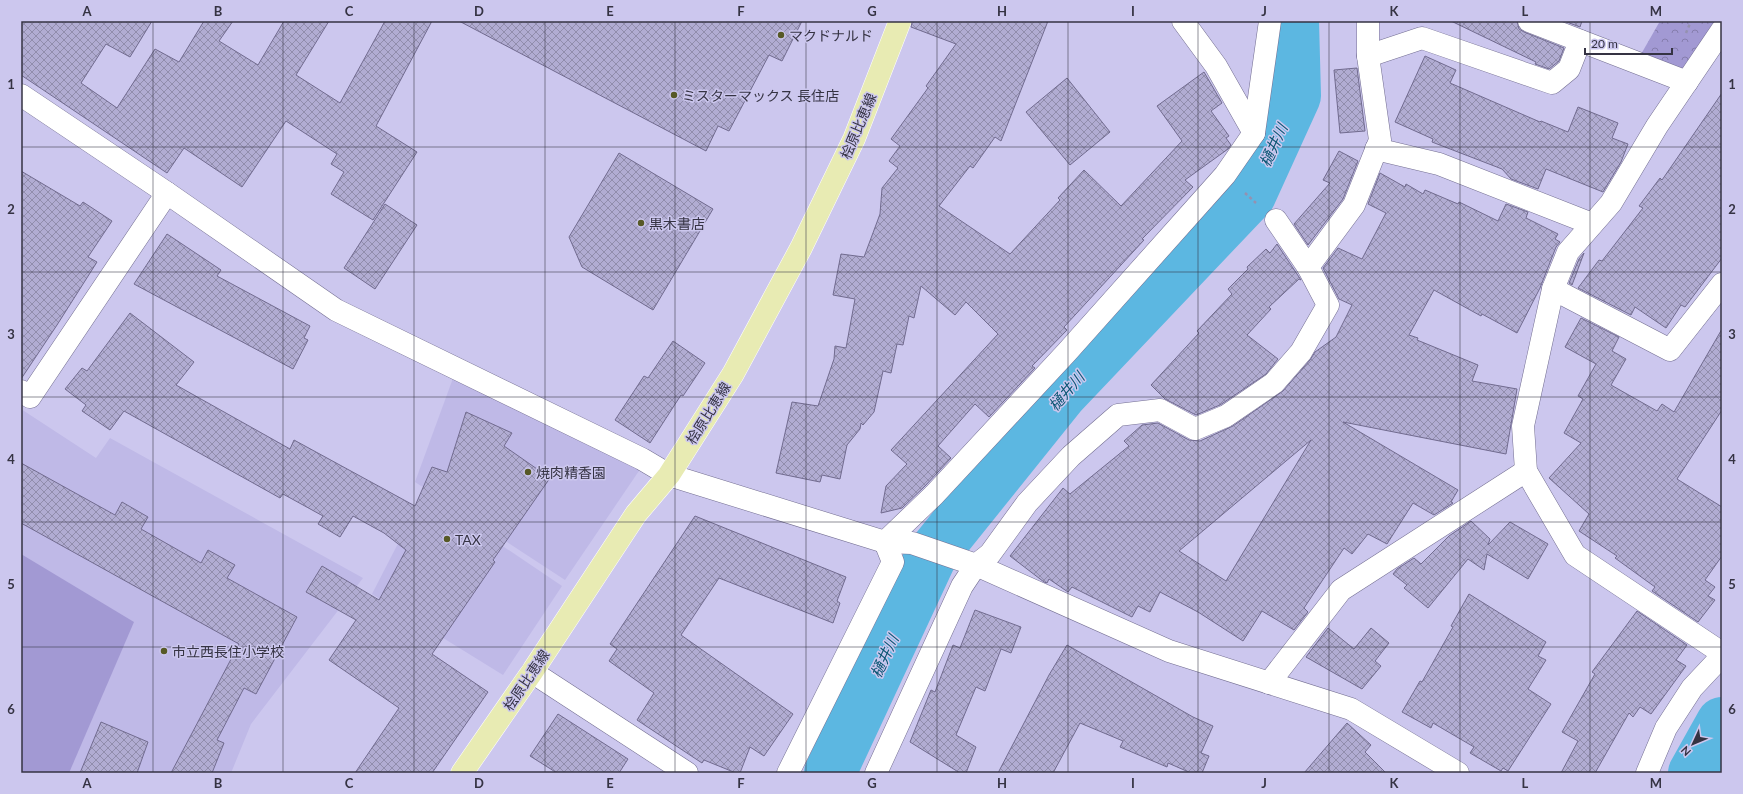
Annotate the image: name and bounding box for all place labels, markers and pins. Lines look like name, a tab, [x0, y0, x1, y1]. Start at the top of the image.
place label: マクドナルド	[789, 27, 873, 44]
marker: マクドナルド	[776, 30, 786, 40]
place label: ミスターマックス 長住店	[682, 87, 839, 104]
marker: ミスターマックス 長住店	[669, 90, 679, 100]
place label: 黒木書店	[649, 215, 705, 232]
marker: 黒木書店	[636, 218, 646, 228]
place label: 焼肉精香園	[536, 464, 606, 481]
marker: 焼肉精香園	[523, 467, 533, 477]
place label: TAX	[455, 531, 481, 548]
marker: TAX	[442, 534, 452, 544]
place label: 市立西長住小学校	[172, 643, 284, 660]
marker: 市立西長住小学校	[159, 646, 169, 656]

